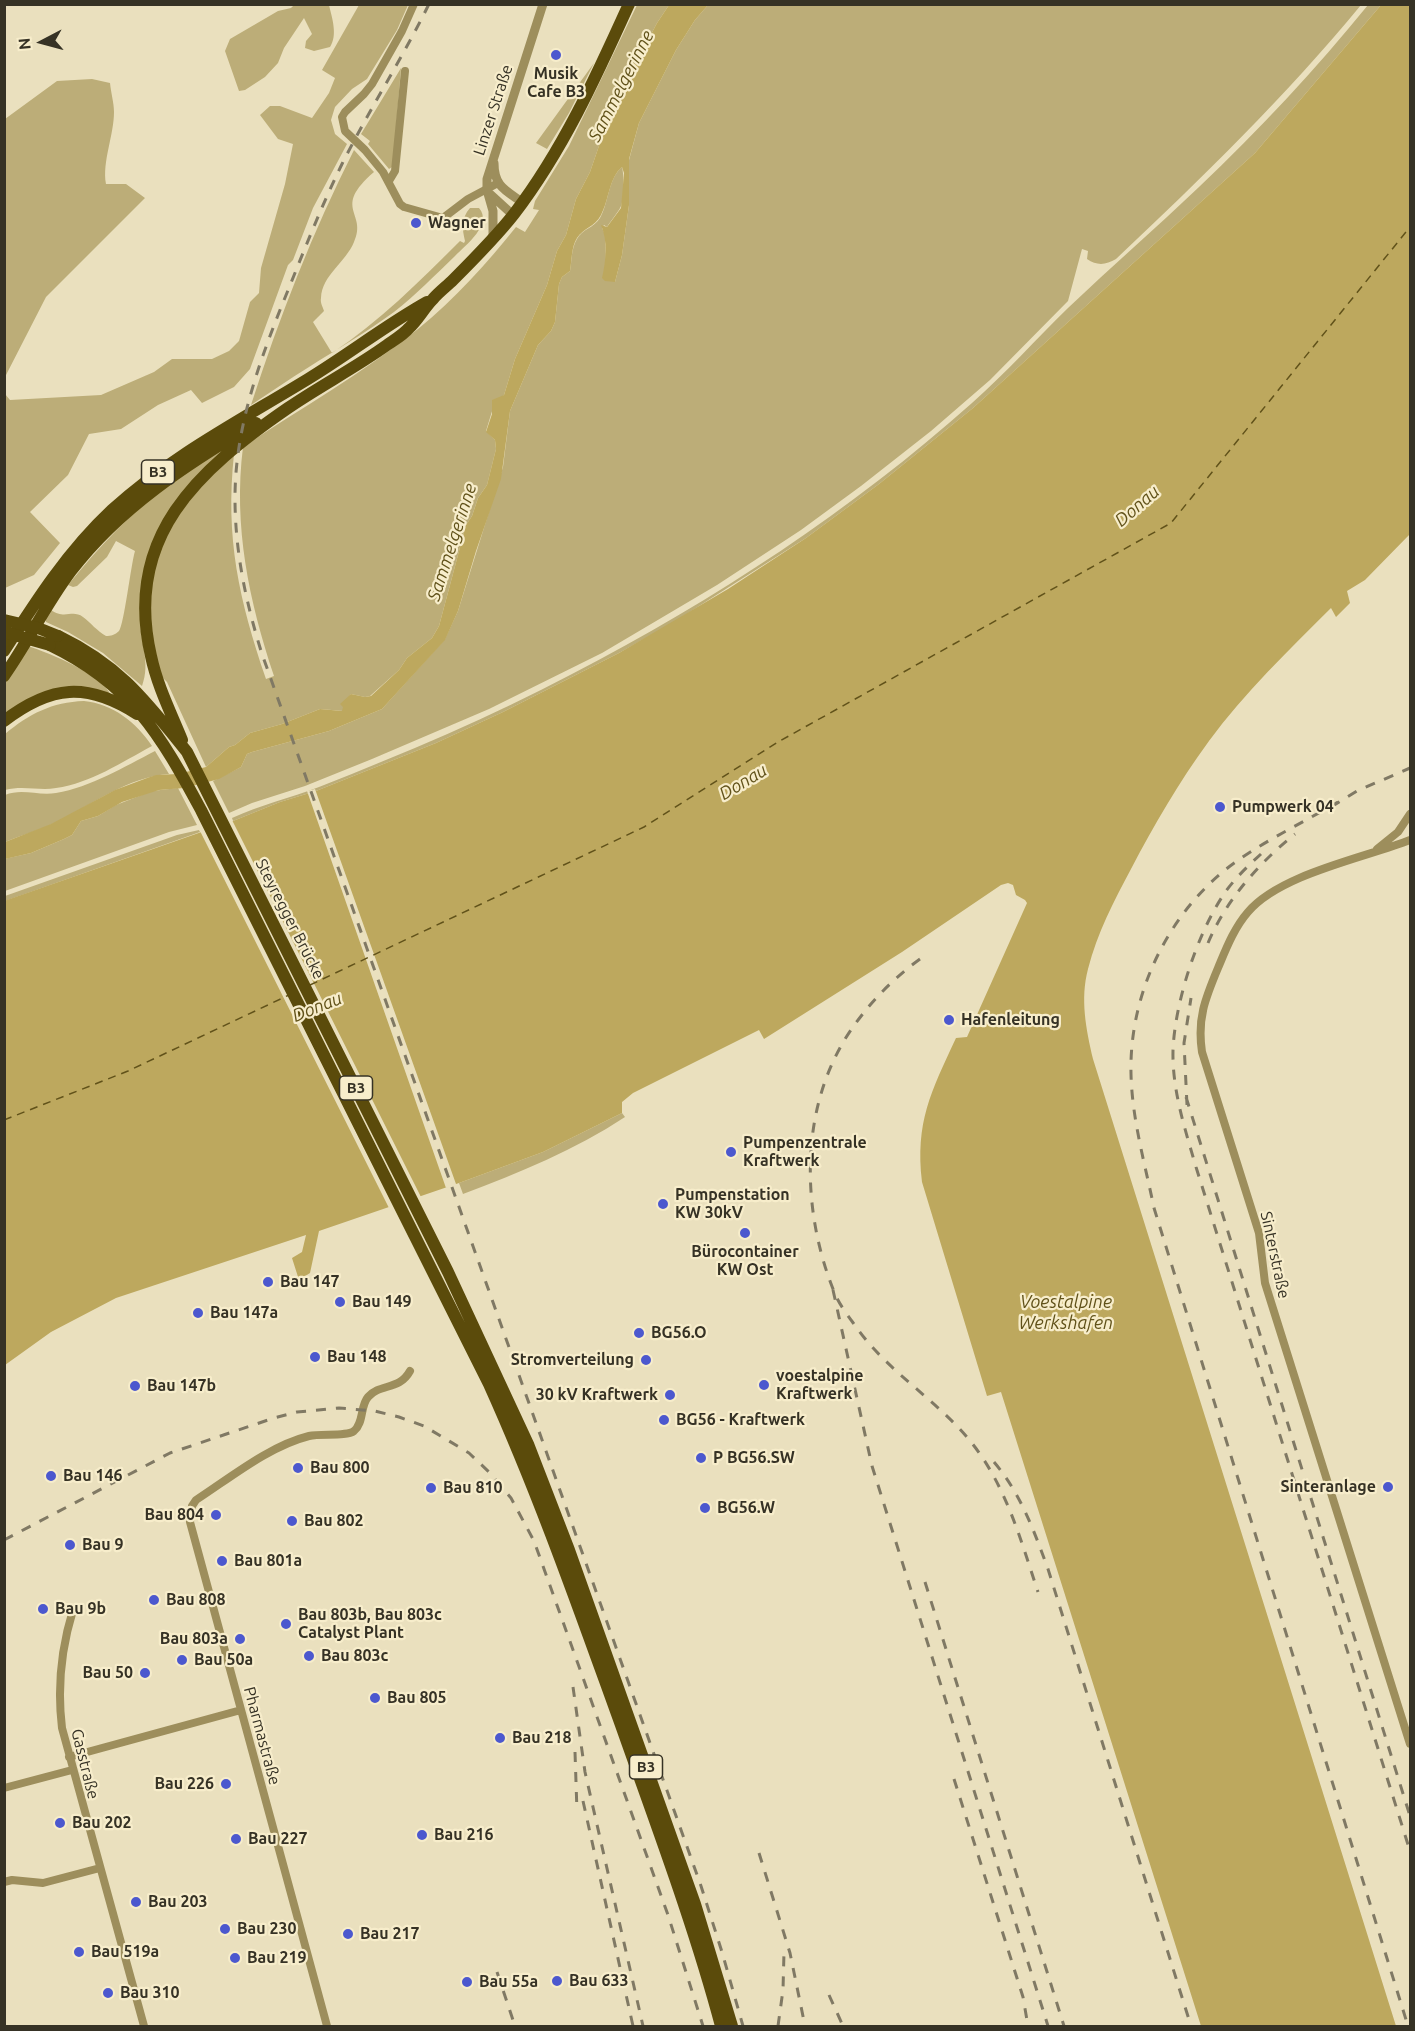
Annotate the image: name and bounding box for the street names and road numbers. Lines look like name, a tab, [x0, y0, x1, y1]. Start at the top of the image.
street label: Linzer Straße	[469, 62, 517, 158]
road number: B3	[142, 460, 174, 484]
street label: Steyregger Brücke	[251, 856, 329, 982]
road number: B3	[340, 1076, 372, 1100]
street label: Sinterstraße	[1256, 1210, 1294, 1300]
street label: Pharmastraße	[240, 1685, 284, 1787]
street label: Gasstraße	[67, 1727, 103, 1801]
road number: B3	[630, 1755, 662, 1779]

